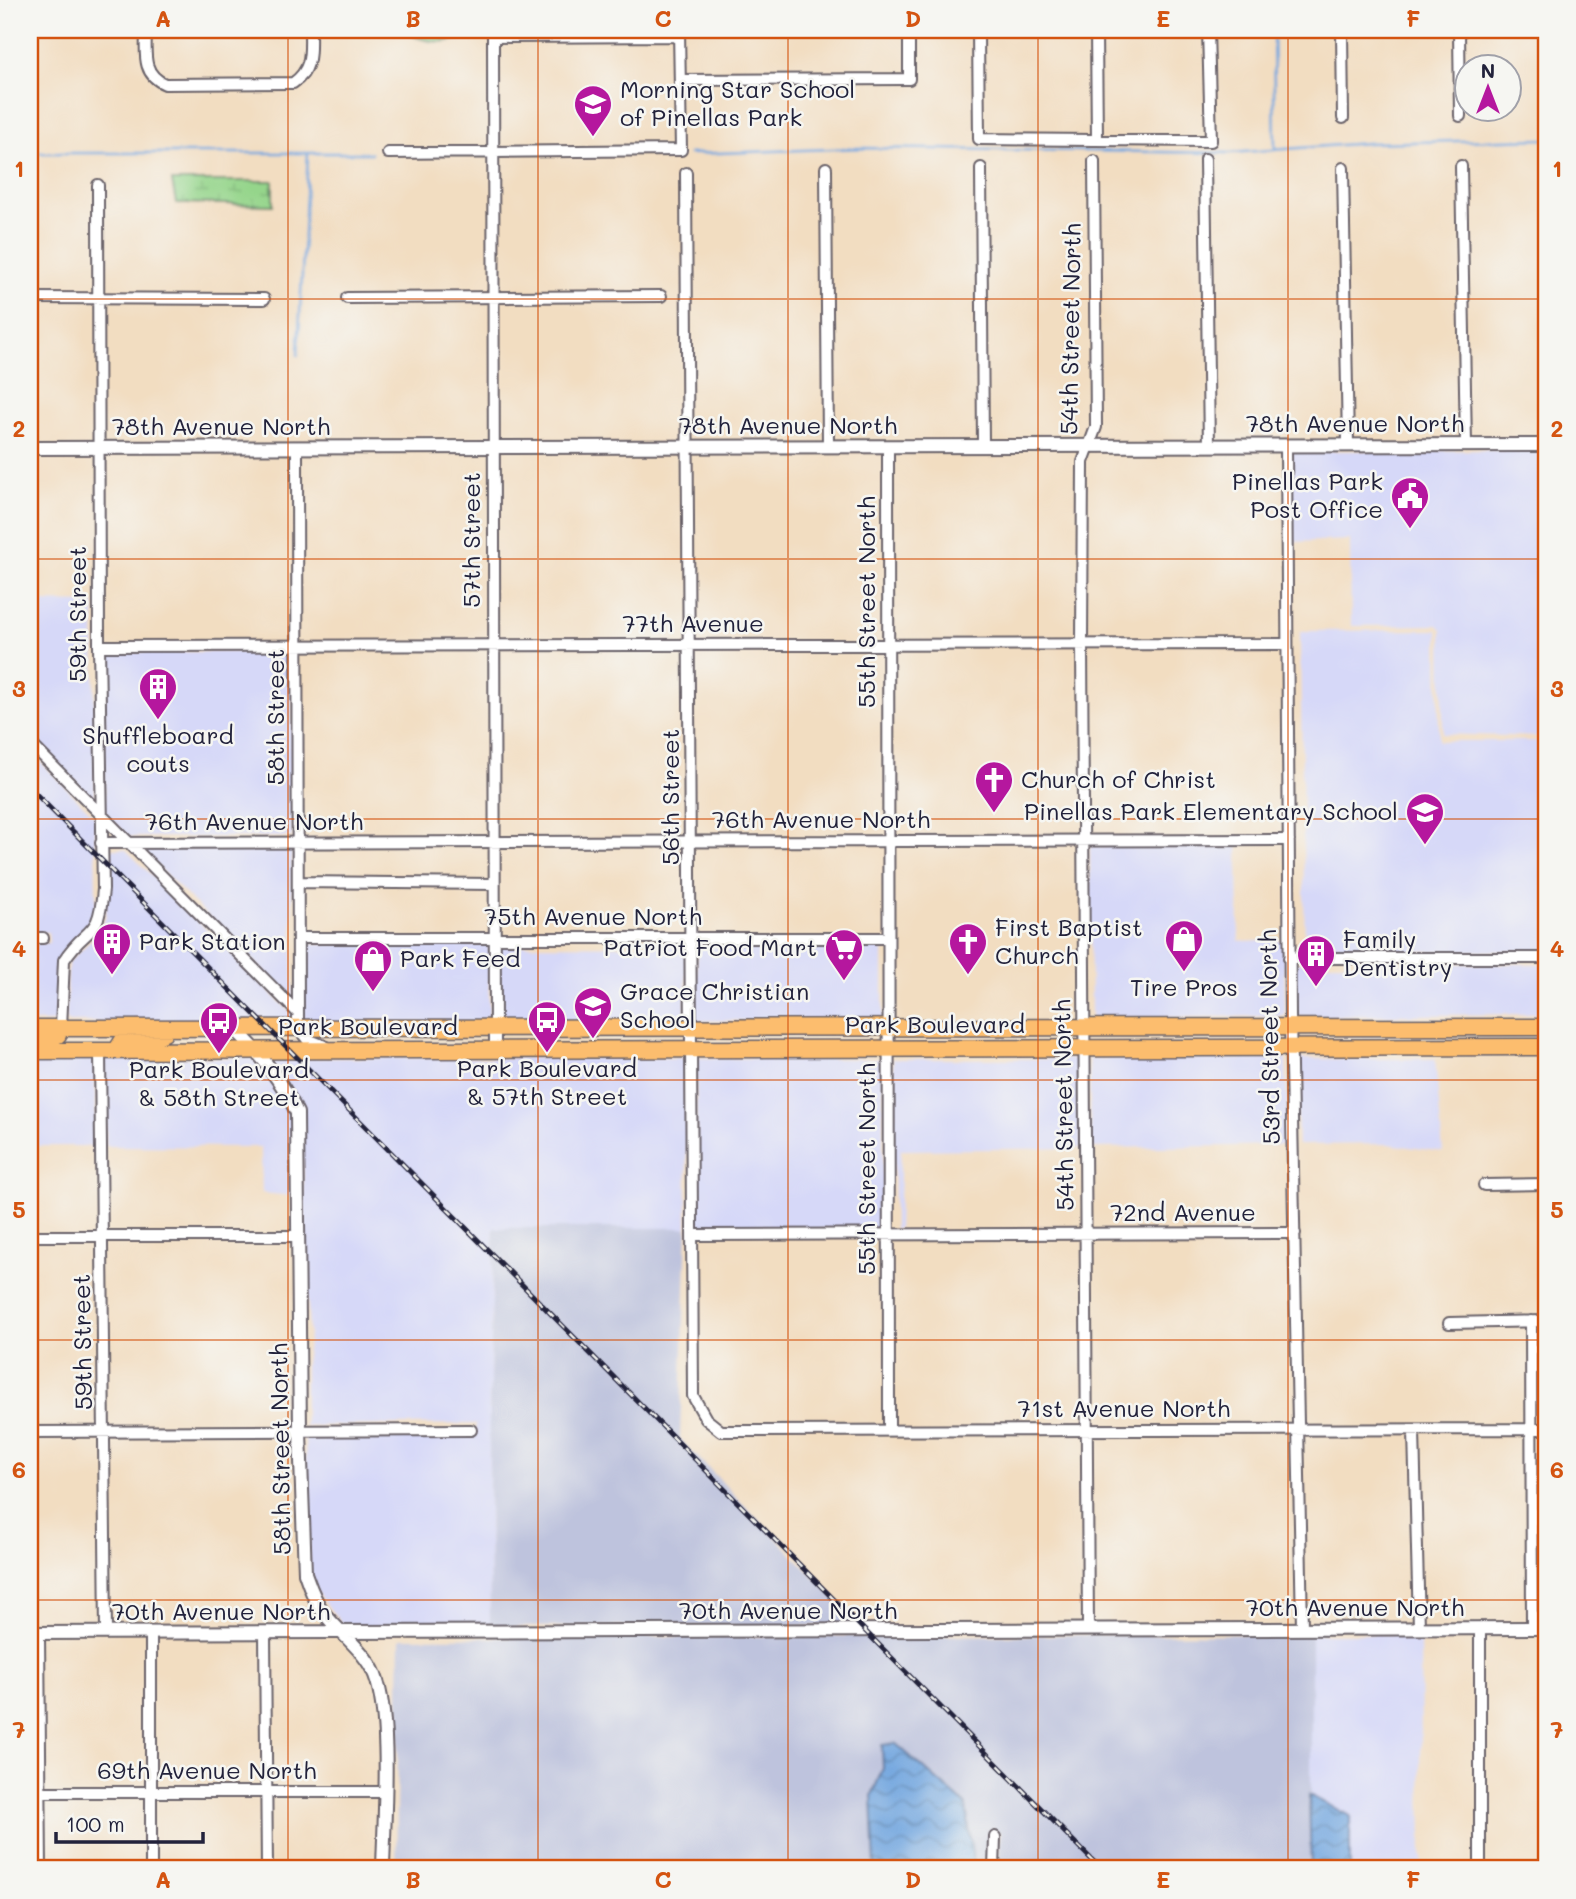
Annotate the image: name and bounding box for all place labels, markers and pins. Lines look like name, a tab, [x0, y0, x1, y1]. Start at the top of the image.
place label: Morning Star School of Pinellas Park	[620, 73, 855, 132]
school or university icon: Morning Star School of Pinellas Park	[572, 83, 614, 138]
place label: Pinellas Park Post Office	[1232, 465, 1383, 524]
public building icon: Pinellas Park Post Office	[1389, 475, 1431, 530]
building icon: Shuffleboard couts	[137, 666, 179, 721]
place label: Shuffleboard couts	[82, 719, 234, 778]
church icon: Church of Christ	[973, 759, 1015, 814]
place label: Church of Christ	[1021, 763, 1216, 794]
school or university icon: Pinellas Park Elementary School	[1404, 791, 1446, 846]
place label: Pinellas Park Elementary School	[1024, 795, 1398, 826]
place label: First Baptist Church	[995, 911, 1143, 970]
shop icon: Tire Pros	[1163, 918, 1205, 973]
building icon: Park Station	[91, 921, 133, 976]
church icon: First Baptist Church	[947, 921, 989, 976]
place label: Family Dentistry	[1343, 923, 1452, 982]
place label: Park Station	[139, 925, 286, 956]
supermarket icon: Patriot Food Mart	[823, 927, 865, 982]
place label: Patriot Food Mart	[603, 931, 817, 962]
building icon: Family Dentistry	[1295, 933, 1337, 988]
shop icon: Park Feed	[352, 938, 394, 993]
place label: Park Feed	[400, 942, 520, 973]
place label: Tire Pros	[1130, 971, 1238, 1002]
place label: Grace Christian School	[620, 975, 809, 1034]
school or university icon: Grace Christian School	[572, 985, 614, 1040]
bus stop icon: Park Boulevard & 57th Street	[526, 999, 568, 1054]
bus stop icon: Park Boulevard & 58th Street	[198, 1000, 240, 1055]
place label: Park Boulevard & 57th Street	[457, 1052, 637, 1111]
place label: Park Boulevard & 58th Street	[129, 1053, 309, 1112]

